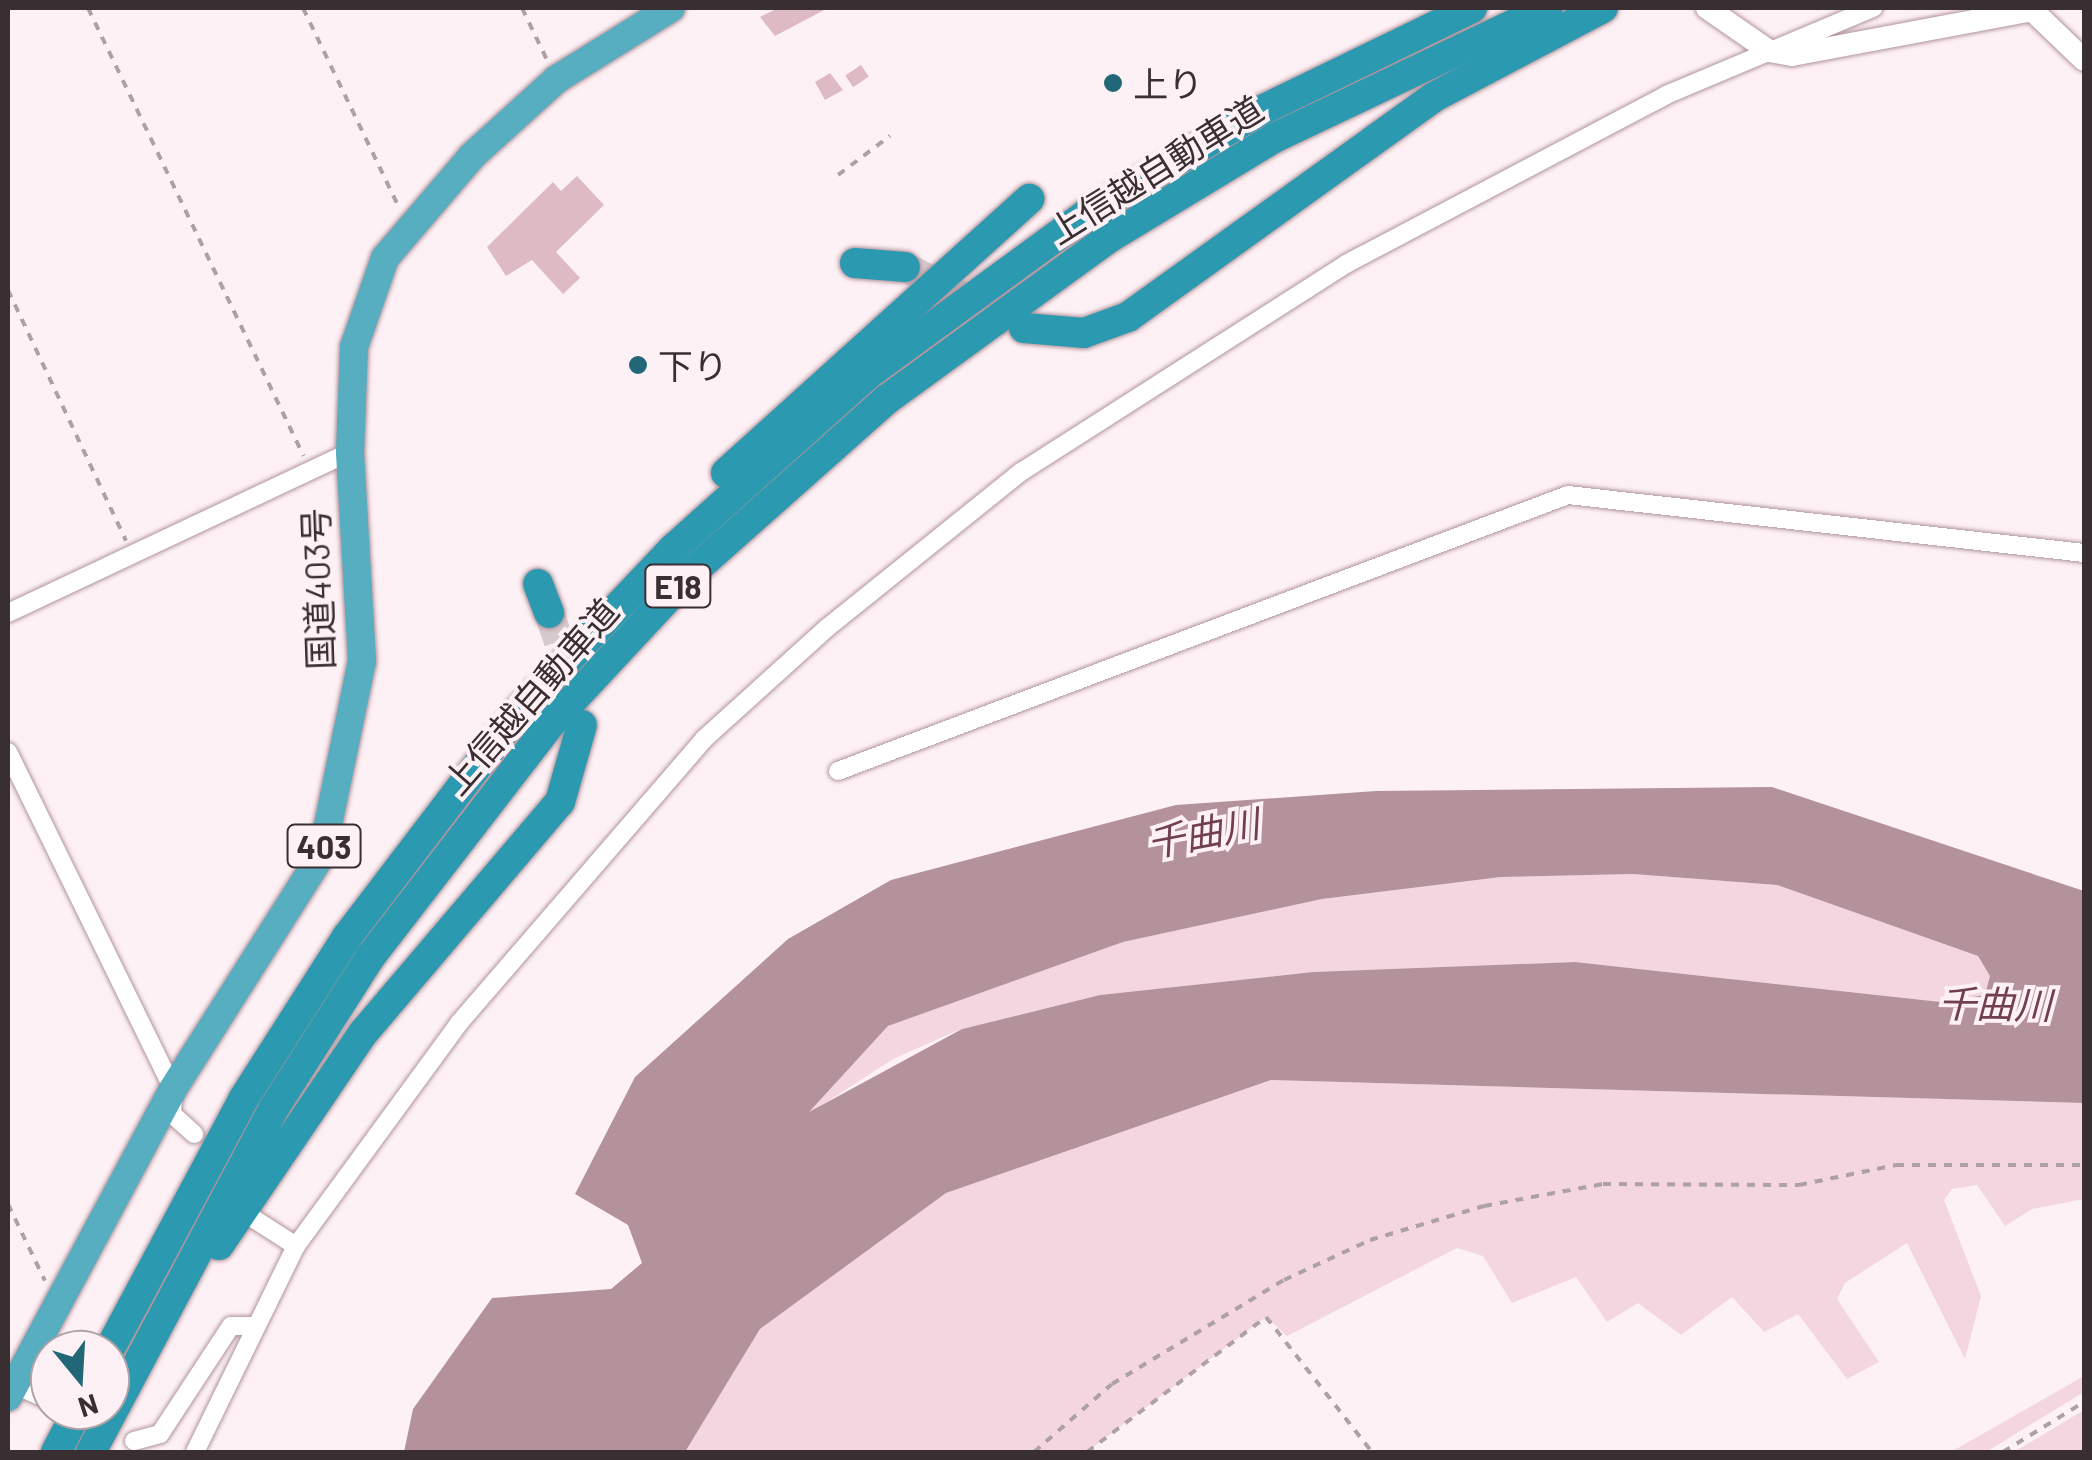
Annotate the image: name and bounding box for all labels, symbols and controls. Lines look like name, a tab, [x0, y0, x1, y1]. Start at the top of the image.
place label: 上り	[1133, 62, 1203, 104]
marker: 上り	[1102, 72, 1124, 94]
street label: 上信越自動車道	[1040, 86, 1270, 252]
place label: 下り	[658, 344, 728, 386]
marker: 下り	[627, 354, 649, 376]
street label: 国道403号	[293, 507, 341, 671]
road number: E18	[643, 559, 713, 613]
street label: 上信越自動車道	[434, 590, 626, 802]
water label: 千曲川	[1143, 800, 1263, 866]
road number: 403	[286, 819, 362, 873]
water label: 千曲川	[1938, 980, 2052, 1028]
north arrow	[30, 1330, 130, 1430]
text: N	[75, 1388, 103, 1426]

